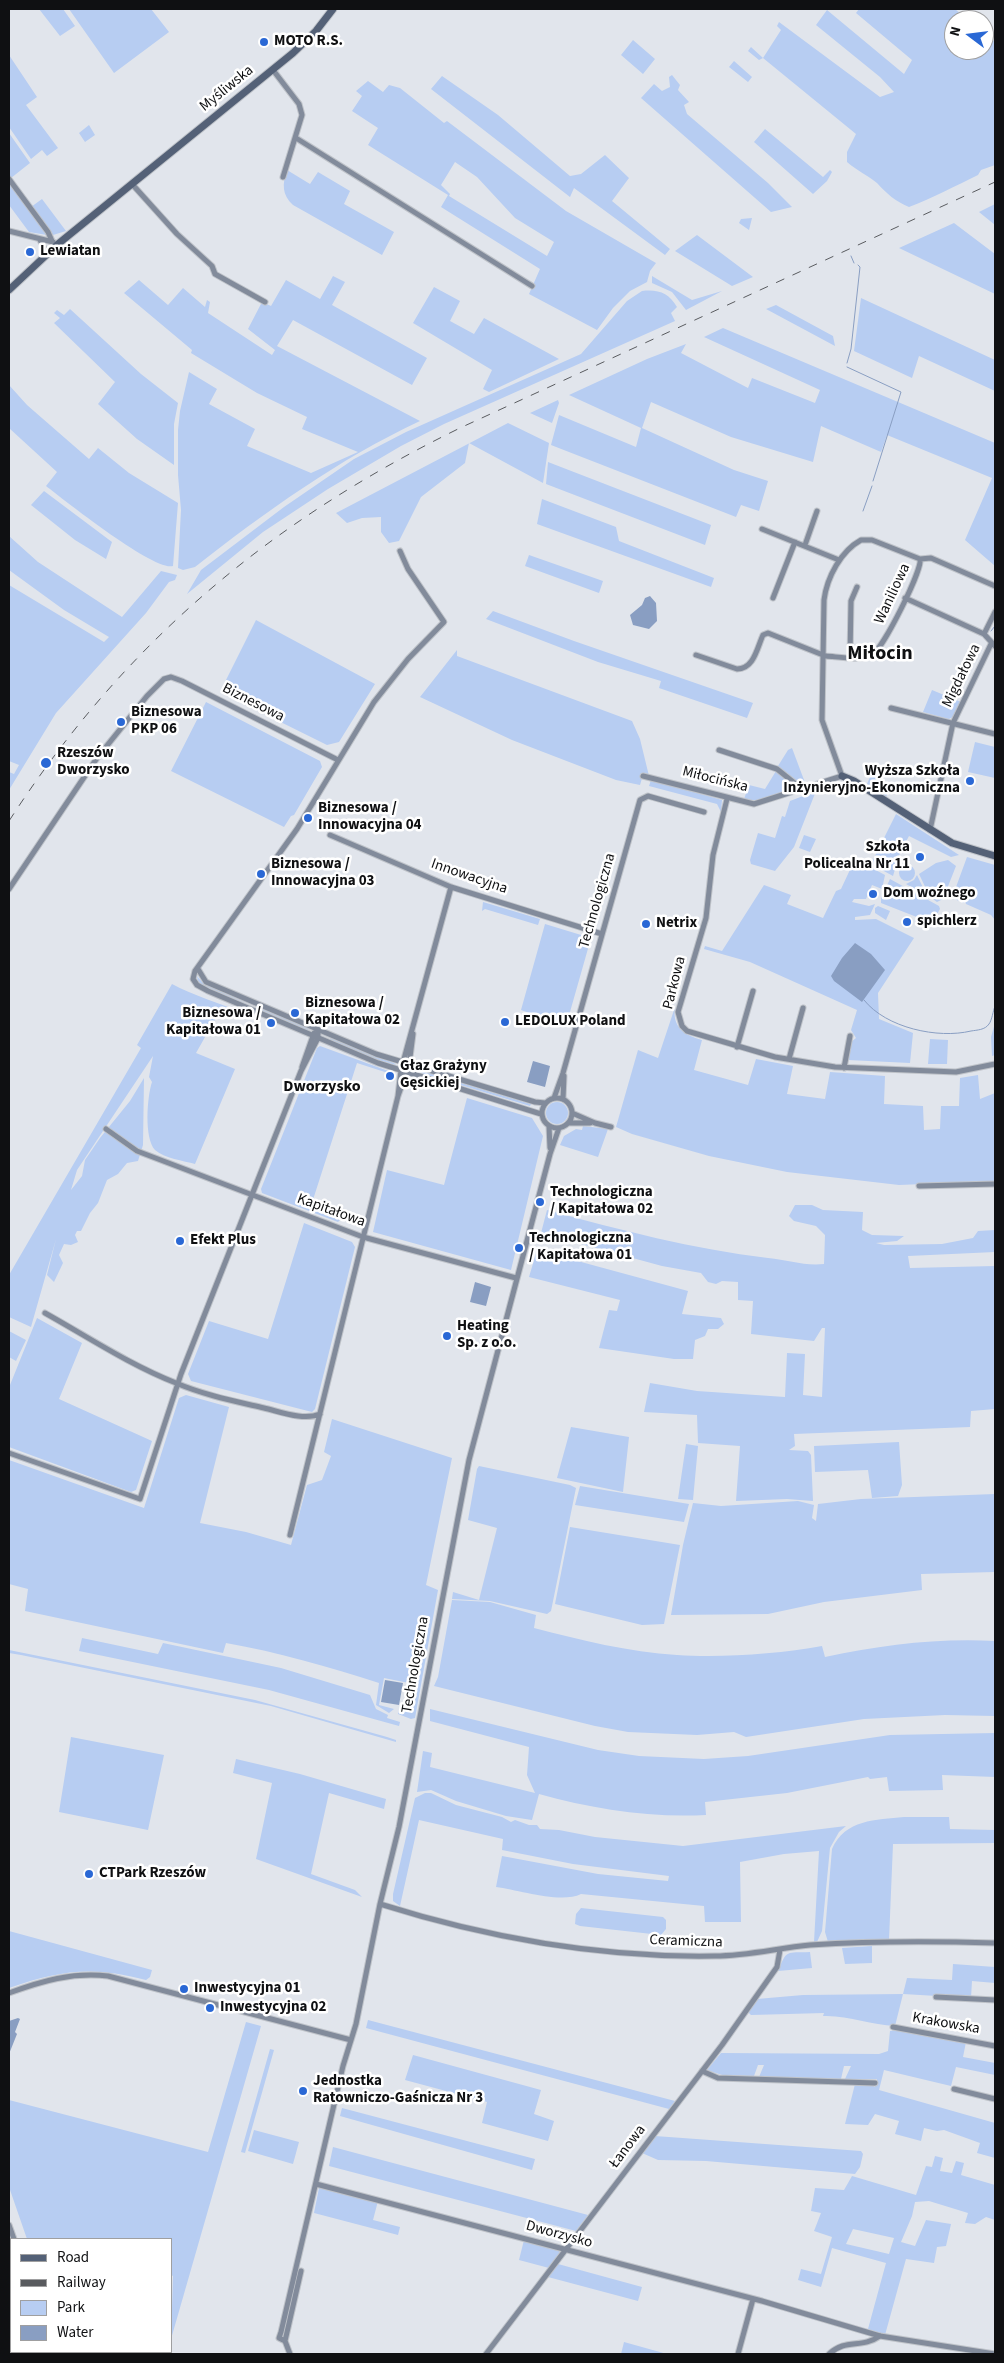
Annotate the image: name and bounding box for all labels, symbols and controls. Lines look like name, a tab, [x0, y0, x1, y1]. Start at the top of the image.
north arrow	[944, 10, 994, 60]
text: N	[945, 24, 966, 38]
place label: MOTO R.S.	[274, 33, 343, 51]
marker: MOTO R.S.	[258, 36, 270, 48]
street label: Myśliwska	[197, 62, 257, 116]
place label: Lewiatan	[40, 243, 101, 261]
marker: Lewiatan	[24, 246, 36, 258]
street label: Waniliowa	[871, 561, 915, 627]
street label: Migdałowa	[939, 641, 985, 711]
district label: Miłocin	[847, 643, 913, 667]
street label: Biznesowa	[219, 680, 287, 726]
place label: Biznesowa PKP 06	[131, 704, 202, 739]
marker: Biznesowa PKP 06	[115, 716, 127, 728]
place label: Rzeszów Dworzysko	[57, 745, 130, 780]
marker: Rzeszów Dworzysko	[39, 756, 53, 770]
street label: Miłocińska	[680, 763, 750, 797]
place label: Wyższa Szkoła Inżynieryjno-Ekonomiczna	[783, 763, 960, 798]
marker: Wyższa Szkoła Inżynieryjno-Ekonomiczna	[964, 775, 976, 787]
place label: Biznesowa / Innowacyjna 04	[318, 800, 421, 835]
marker: Biznesowa / Innowacyjna 04	[302, 812, 314, 824]
place label: Szkoła Policealna Nr 11	[804, 839, 910, 874]
street label: Technologiczna	[576, 851, 620, 951]
marker: Szkoła Policealna Nr 11	[914, 851, 926, 863]
street label: Innowacyjna	[428, 855, 510, 899]
place label: Biznesowa / Innowacyjna 03	[271, 856, 374, 891]
marker: Biznesowa / Innowacyjna 03	[255, 868, 267, 880]
place label: Dom woźnego	[883, 885, 976, 903]
marker: Dom woźnego	[867, 888, 879, 900]
place label: spichlerz	[917, 913, 977, 931]
place label: Netrix	[656, 915, 697, 933]
marker: spichlerz	[901, 916, 913, 928]
marker: Netrix	[640, 918, 652, 930]
street label: Parkowa	[660, 955, 690, 1011]
place label: Biznesowa / Kapitałowa 02	[305, 995, 400, 1030]
place label: Biznesowa / Kapitałowa 01	[166, 1005, 261, 1040]
marker: Biznesowa / Kapitałowa 02	[289, 1007, 301, 1019]
place label: LEDOLUX Poland	[515, 1013, 626, 1031]
marker: LEDOLUX Poland	[499, 1016, 511, 1028]
marker: Biznesowa / Kapitałowa 01	[265, 1017, 277, 1029]
place label: Głaz Grażyny Gęsickiej	[400, 1058, 487, 1093]
marker: Głaz Grażyny Gęsickiej	[384, 1070, 396, 1082]
district label: Dworzysko	[283, 1077, 361, 1097]
place label: Technologiczna / Kapitałowa 02	[550, 1184, 653, 1219]
street label: Kapitałowa	[294, 1190, 368, 1232]
marker: Technologiczna / Kapitałowa 02	[534, 1196, 546, 1208]
place label: Technologiczna / Kapitałowa 01	[529, 1230, 632, 1265]
place label: Efekt Plus	[190, 1232, 256, 1250]
marker: Efekt Plus	[174, 1235, 186, 1247]
marker: Technologiczna / Kapitałowa 01	[513, 1242, 525, 1254]
place label: Heating Sp. z o.o.	[457, 1318, 516, 1353]
marker: Heating Sp. z o.o.	[441, 1330, 453, 1342]
street label: Technologiczna	[399, 1615, 433, 1715]
place label: CTPark Rzeszów	[99, 1865, 206, 1883]
marker: CTPark Rzeszów	[83, 1868, 95, 1880]
street label: Ceramiczna	[649, 1932, 723, 1952]
place label: Inwestycyjna 01	[194, 1980, 300, 1998]
marker: Inwestycyjna 01	[178, 1983, 190, 1995]
place label: Inwestycyjna 02	[220, 1999, 326, 2017]
marker: Inwestycyjna 02	[204, 2002, 216, 2014]
street label: Krakowska	[911, 2009, 981, 2039]
place label: Jednostka Ratowniczo-Gaśnicza Nr 3	[313, 2073, 483, 2108]
marker: Jednostka Ratowniczo-Gaśnicza Nr 3	[297, 2085, 309, 2097]
street label: Łanowa	[606, 2122, 650, 2172]
street label: Dworzysko	[524, 2217, 594, 2253]
legend	[10, 2238, 172, 2353]
text: Road	[57, 2247, 89, 2268]
text: Railway	[57, 2272, 106, 2293]
text: Park	[57, 2297, 85, 2318]
text: Water	[57, 2322, 93, 2343]

